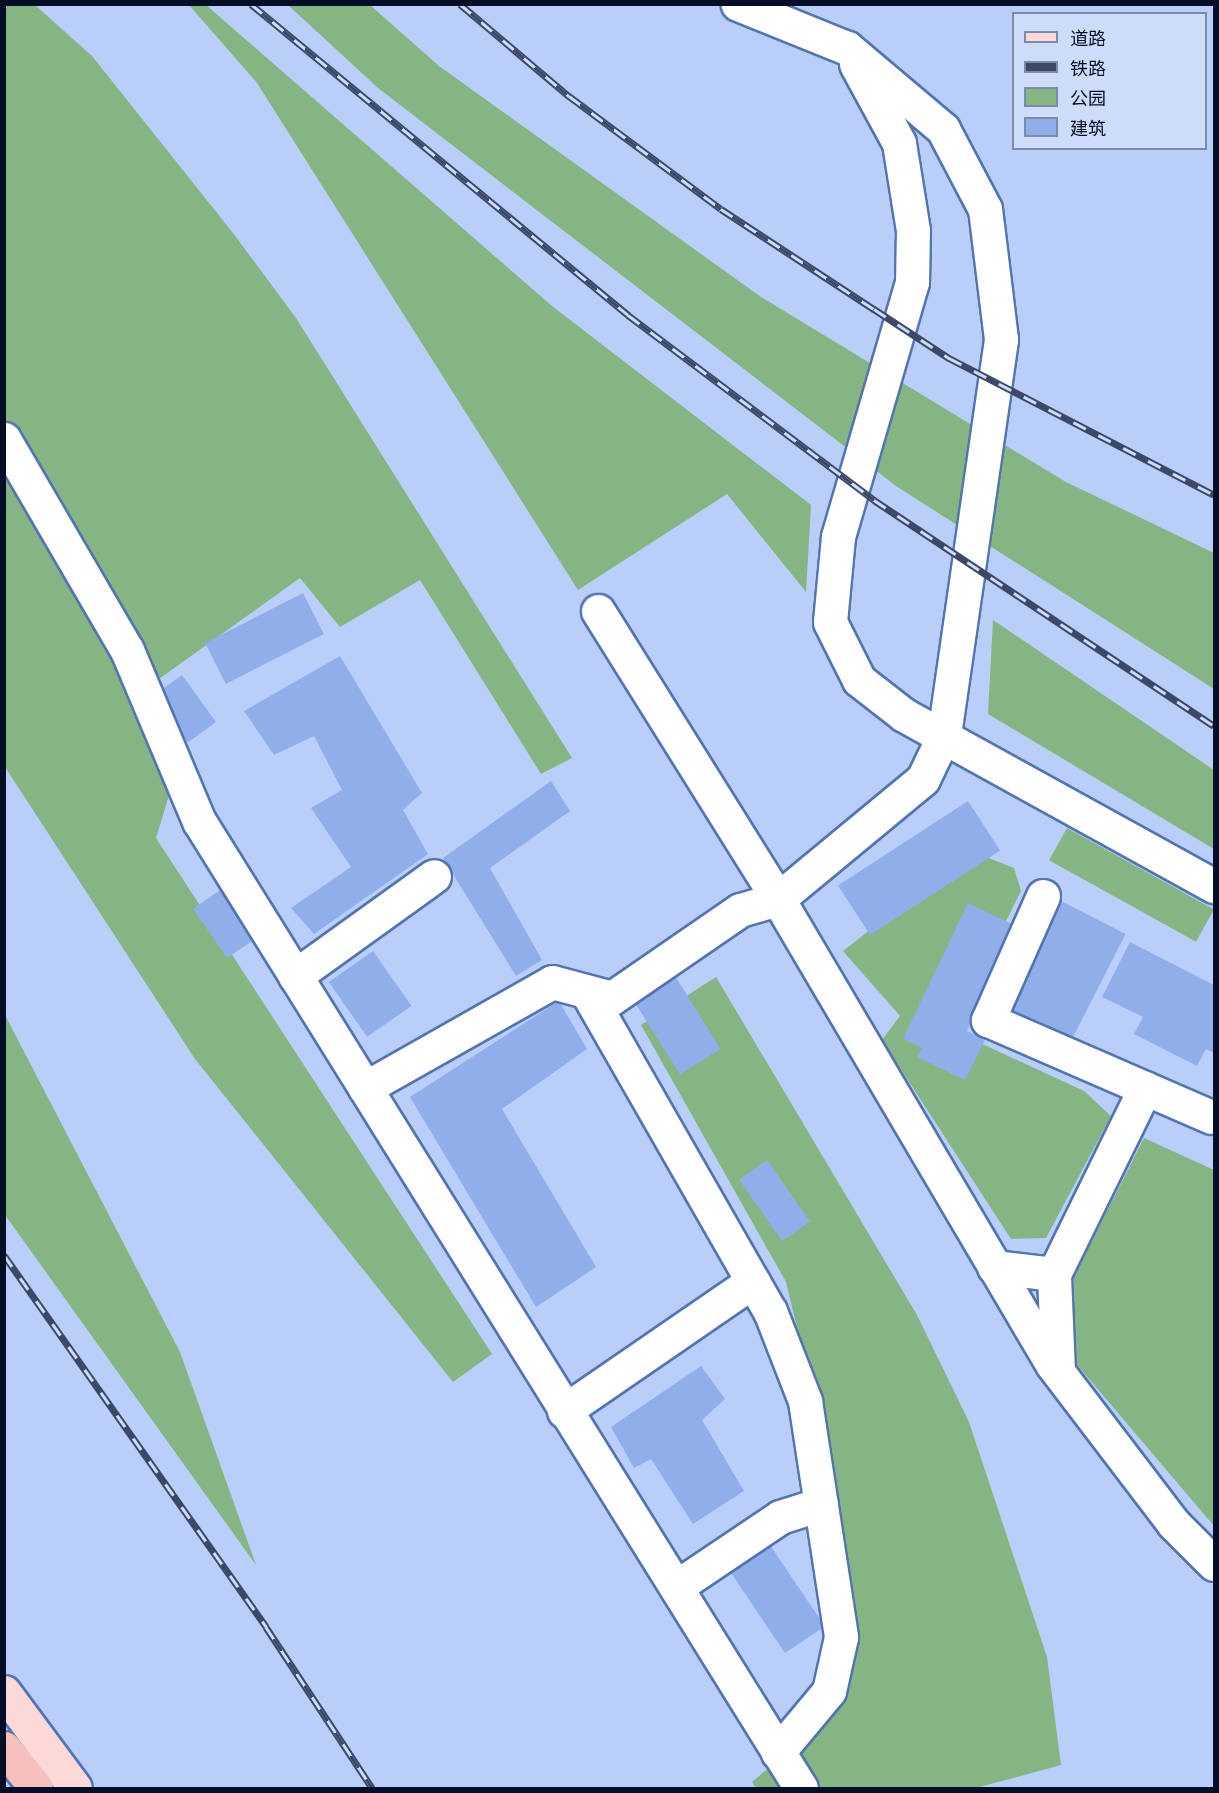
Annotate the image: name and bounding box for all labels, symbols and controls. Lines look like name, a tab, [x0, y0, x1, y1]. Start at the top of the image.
legend	[1012, 12, 1207, 150]
text: 道路	[1070, 27, 1106, 51]
text: 铁路	[1070, 57, 1106, 81]
text: 公园	[1070, 87, 1106, 111]
text: 建筑	[1070, 117, 1106, 141]

